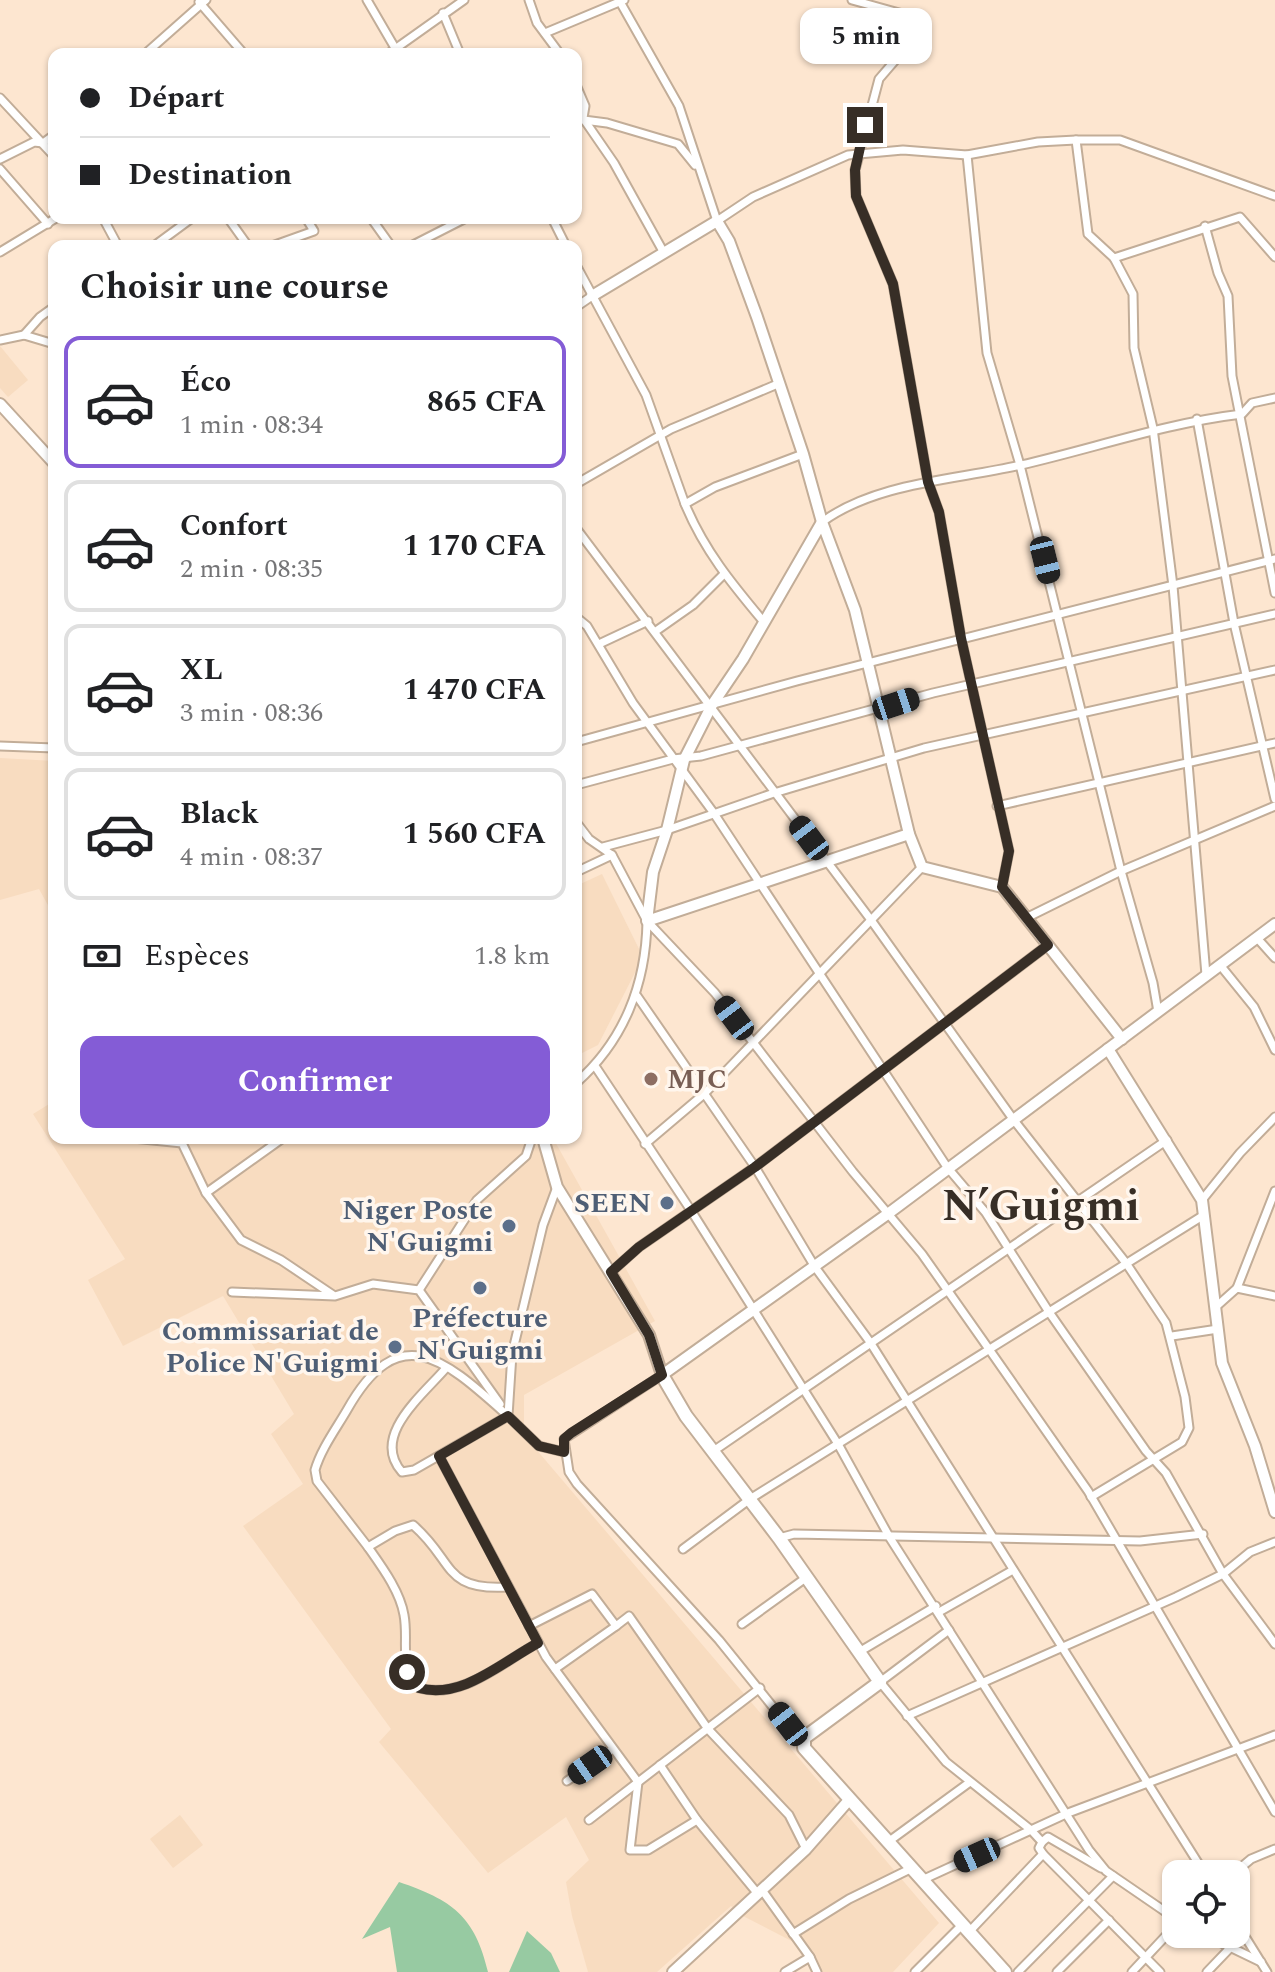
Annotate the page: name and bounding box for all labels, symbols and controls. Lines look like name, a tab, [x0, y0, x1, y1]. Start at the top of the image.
callout: 5 min	[799, 9, 931, 65]
text: 5 min	[831, 16, 901, 56]
text: Départ	[128, 75, 225, 121]
route end	[847, 107, 883, 143]
text: Destination	[128, 152, 292, 198]
text: Choisir une course	[80, 260, 389, 315]
text: Éco	[180, 359, 231, 405]
icon: car	[84, 366, 156, 438]
text: 865 CFA	[427, 379, 546, 425]
text: 1 min · 08:34	[180, 405, 323, 445]
text: Confort	[180, 503, 288, 549]
icon: car	[84, 510, 156, 582]
text: 1 170 CFA	[403, 523, 546, 569]
car	[1028, 534, 1062, 586]
text: 2 min · 08:35	[180, 549, 323, 589]
text: XL	[180, 647, 223, 693]
icon: car	[84, 654, 156, 726]
text: 1 470 CFA	[403, 667, 546, 713]
car	[869, 685, 923, 723]
text: 3 min · 08:36	[180, 693, 323, 733]
text: Black	[180, 791, 259, 837]
icon: car	[84, 798, 156, 870]
text: 1 560 CFA	[403, 811, 546, 857]
car	[785, 812, 833, 864]
text: 4 min · 08:37	[180, 837, 323, 877]
text: Espèces	[144, 933, 250, 979]
icon: cash	[80, 934, 124, 978]
text: 1.8 km	[474, 936, 550, 976]
car	[710, 992, 758, 1044]
button: Confirmer	[80, 1036, 550, 1128]
place label: MJC	[667, 1058, 727, 1101]
marker: MJC	[642, 1070, 660, 1088]
district label: N’Guigmi	[942, 1173, 1140, 1240]
place label: SEEN	[574, 1182, 651, 1225]
place label: Niger Poste N'Guigmi	[342, 1189, 493, 1264]
marker: SEEN	[658, 1194, 676, 1212]
marker: Niger Poste N'Guigmi	[500, 1217, 518, 1235]
marker: Préfecture N'Guigmi	[471, 1279, 489, 1297]
place label: Préfecture N'Guigmi	[412, 1297, 548, 1372]
place label: Commissariat de Police N'Guigmi	[162, 1310, 379, 1385]
marker: Commissariat de Police N'Guigmi	[386, 1338, 404, 1356]
route start	[389, 1654, 425, 1690]
car	[764, 1698, 812, 1750]
car	[563, 1741, 617, 1789]
car	[950, 1834, 1004, 1876]
map controls	[1162, 1860, 1250, 1948]
button: locate	[1162, 1860, 1250, 1948]

